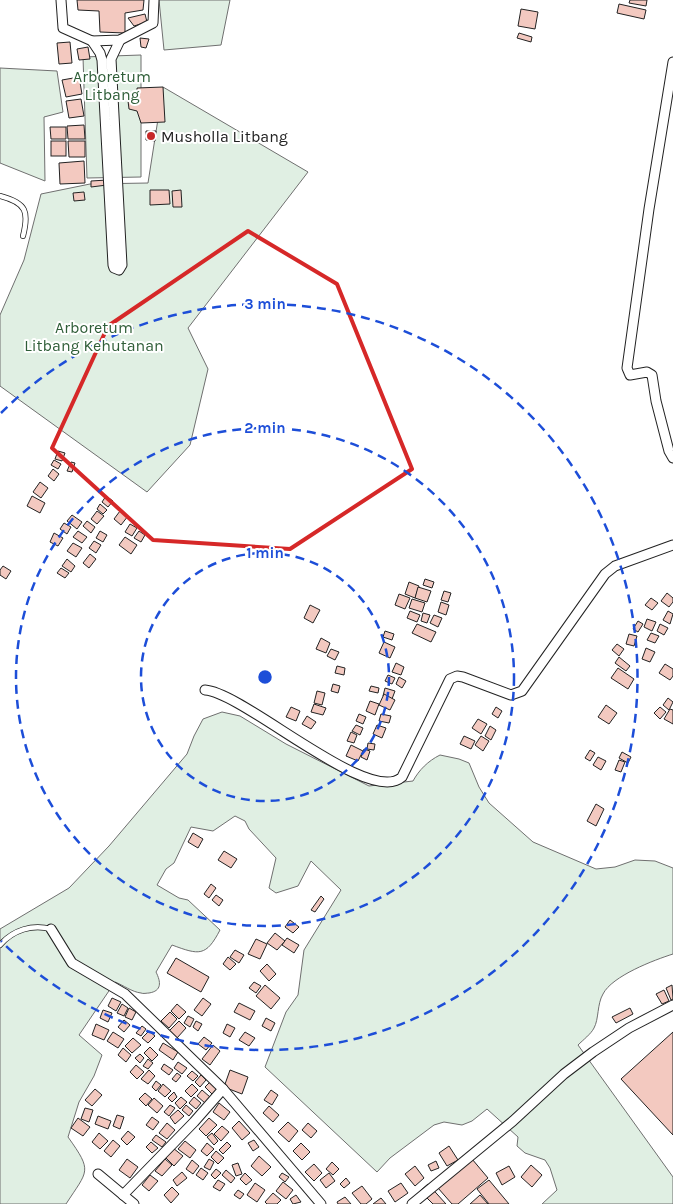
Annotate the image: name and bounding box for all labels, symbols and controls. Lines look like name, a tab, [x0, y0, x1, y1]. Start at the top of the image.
park label: Arboretum Litbang	[73, 67, 151, 104]
place label: Musholla Litbang	[161, 127, 288, 146]
marker: Musholla Litbang	[145, 130, 157, 142]
text: 3 min	[244, 295, 286, 313]
park label: Arboretum Litbang Kehutanan	[24, 318, 164, 355]
text: 2 min	[244, 419, 286, 437]
text: 1 min	[246, 544, 284, 562]
centre of rings	[256, 668, 274, 686]

